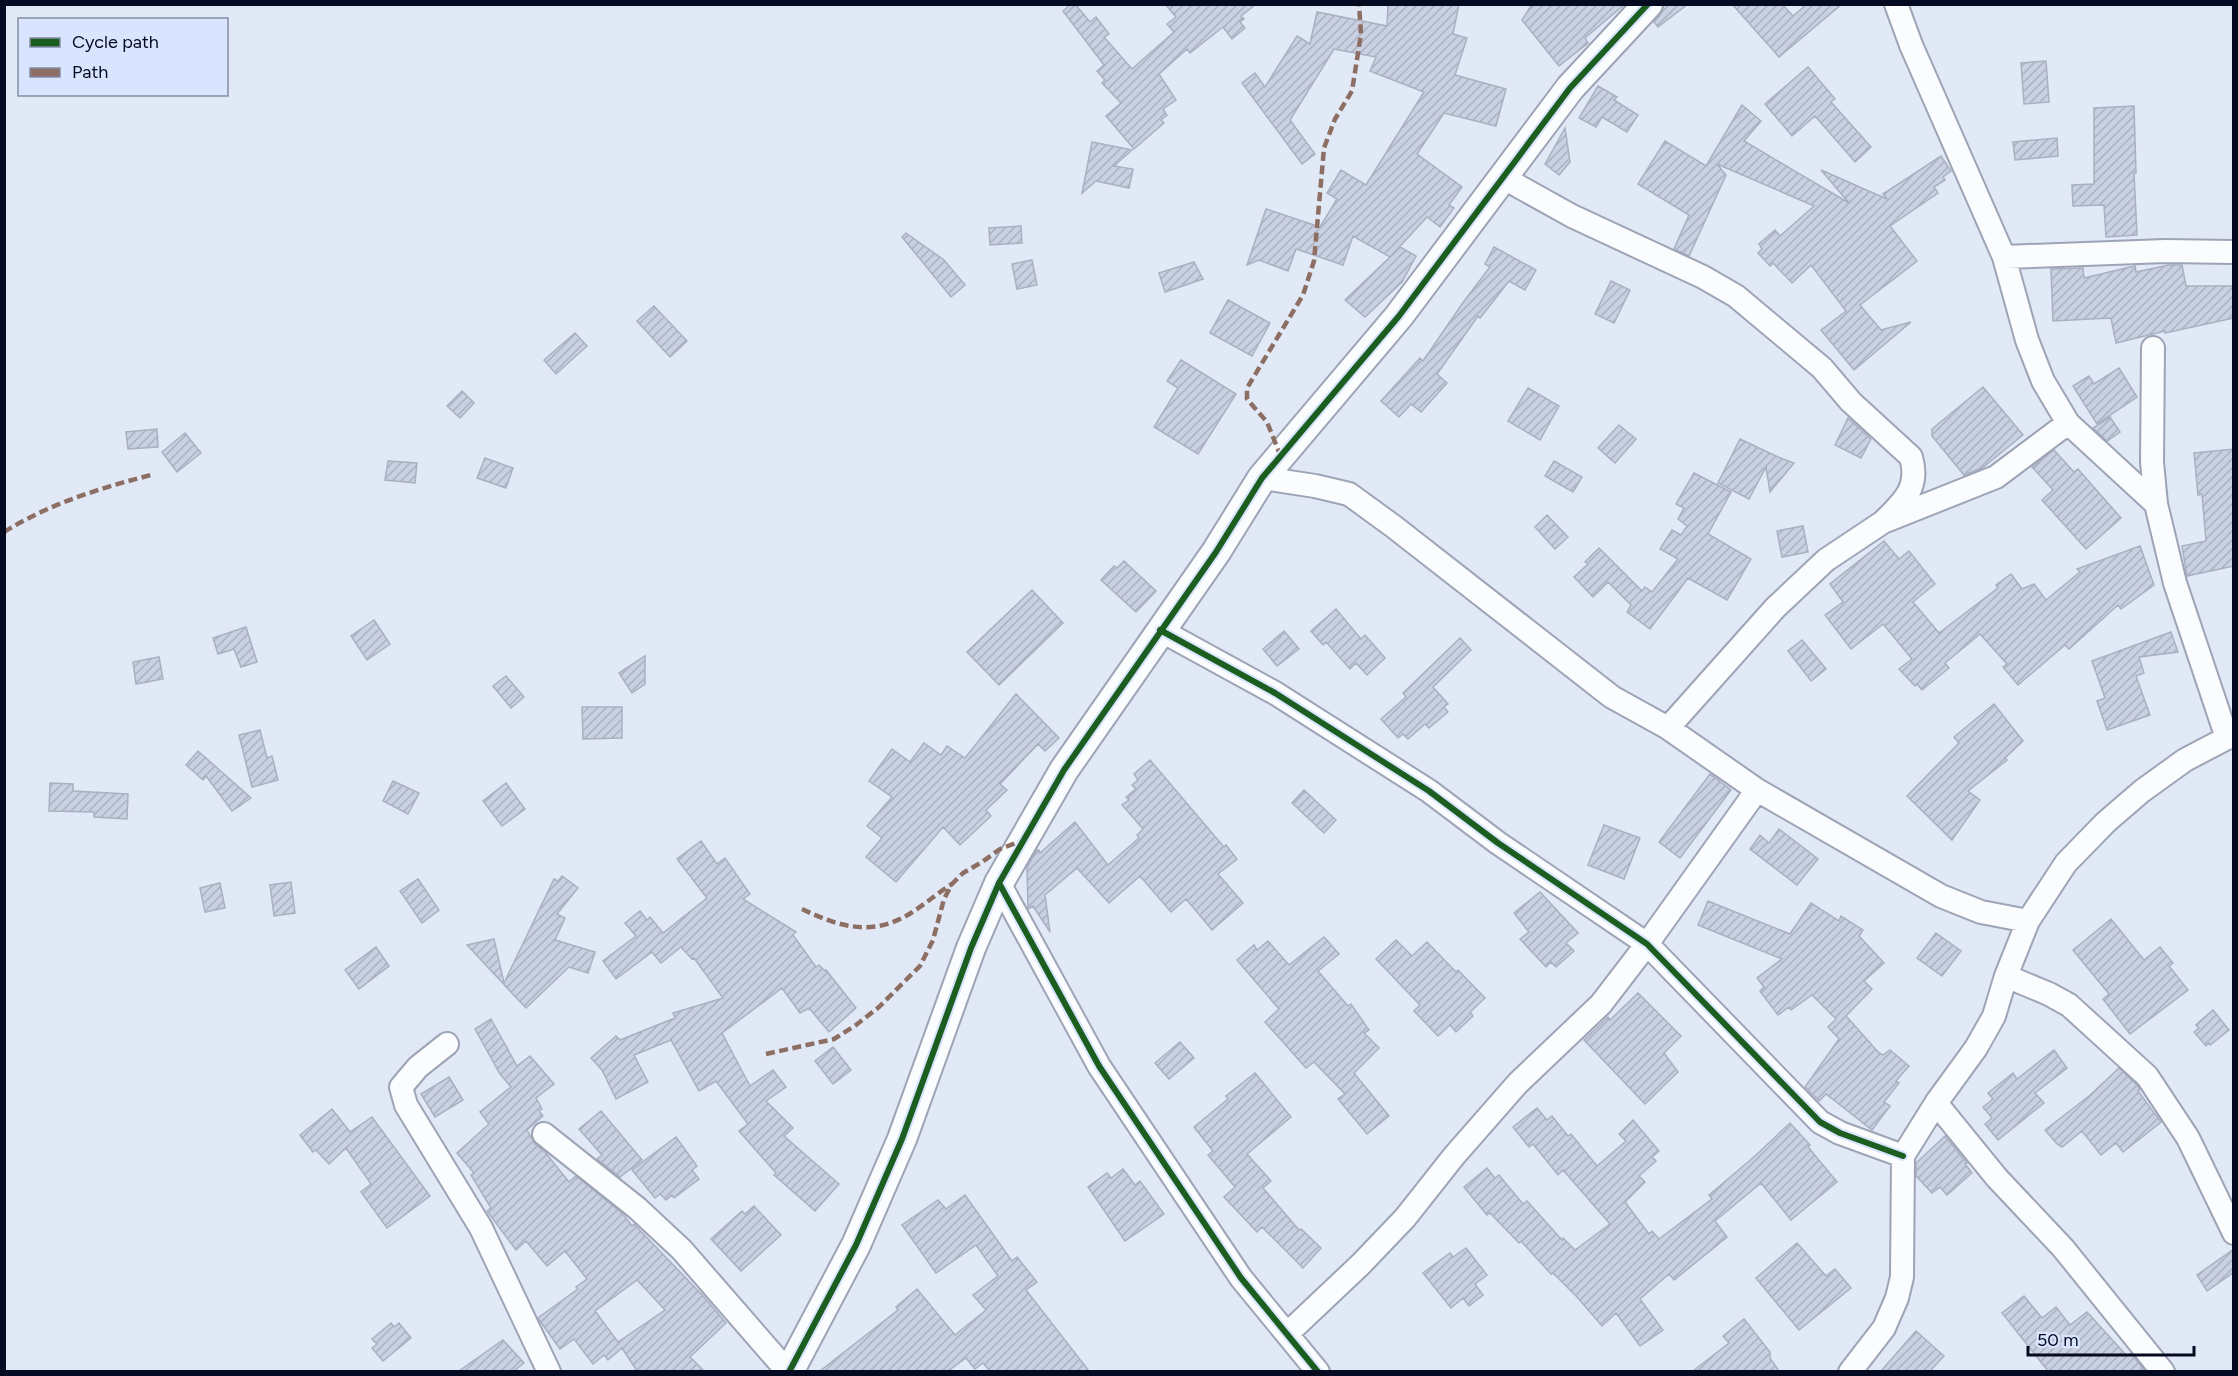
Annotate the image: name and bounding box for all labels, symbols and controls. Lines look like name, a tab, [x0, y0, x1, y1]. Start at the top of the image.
legend	[18, 18, 228, 96]
text: Cycle path	[72, 31, 159, 53]
text: Path	[72, 61, 108, 83]
scale bar	[2028, 1319, 2194, 1357]
text: 50 m	[2037, 1329, 2079, 1351]

